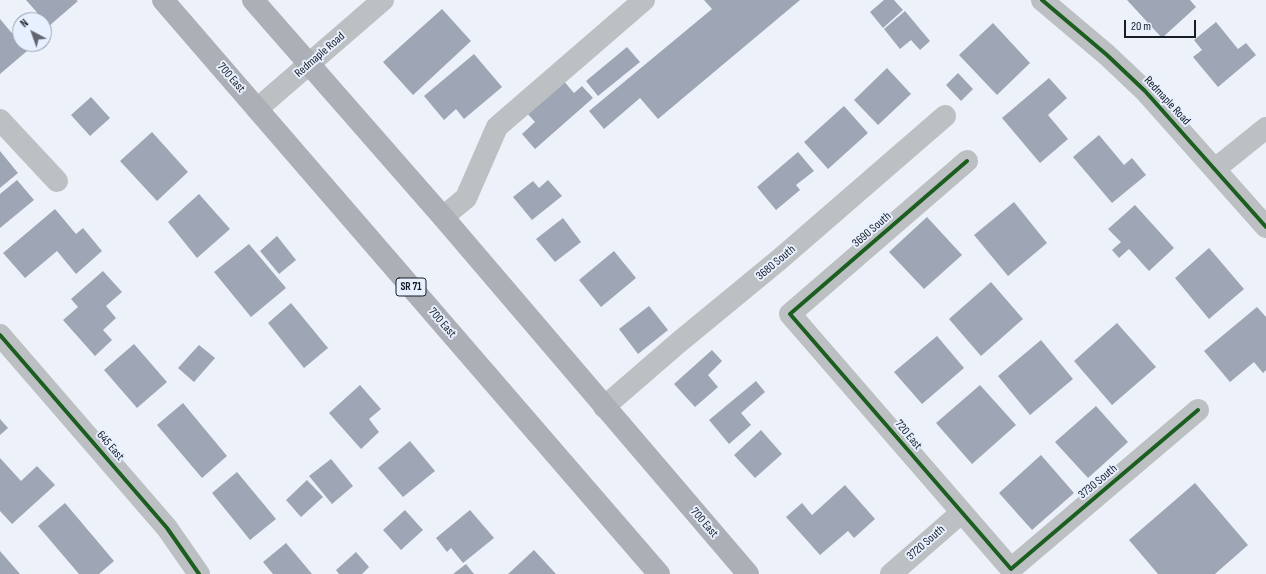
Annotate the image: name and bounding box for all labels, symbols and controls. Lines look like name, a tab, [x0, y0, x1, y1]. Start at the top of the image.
north arrow	[12, 12, 52, 52]
scale bar	[1126, 12, 1198, 38]
text: N	[18, 16, 31, 30]
text: 20 m	[1131, 19, 1151, 34]
street label: Redmaple Road	[292, 29, 348, 81]
street label: 700 East	[214, 60, 248, 96]
street label: Redmaple Road	[1141, 74, 1193, 128]
street label: 3690 South	[850, 209, 894, 251]
street label: 3680 South	[753, 242, 799, 284]
road number: SR 71	[396, 278, 426, 296]
street label: 700 East	[425, 305, 459, 341]
street label: 720 East	[891, 417, 925, 453]
street label: 645 East	[93, 428, 127, 464]
street label: 3730 South	[1076, 462, 1120, 502]
street label: 700 East	[687, 505, 721, 541]
street label: 3720 South	[904, 522, 948, 564]

